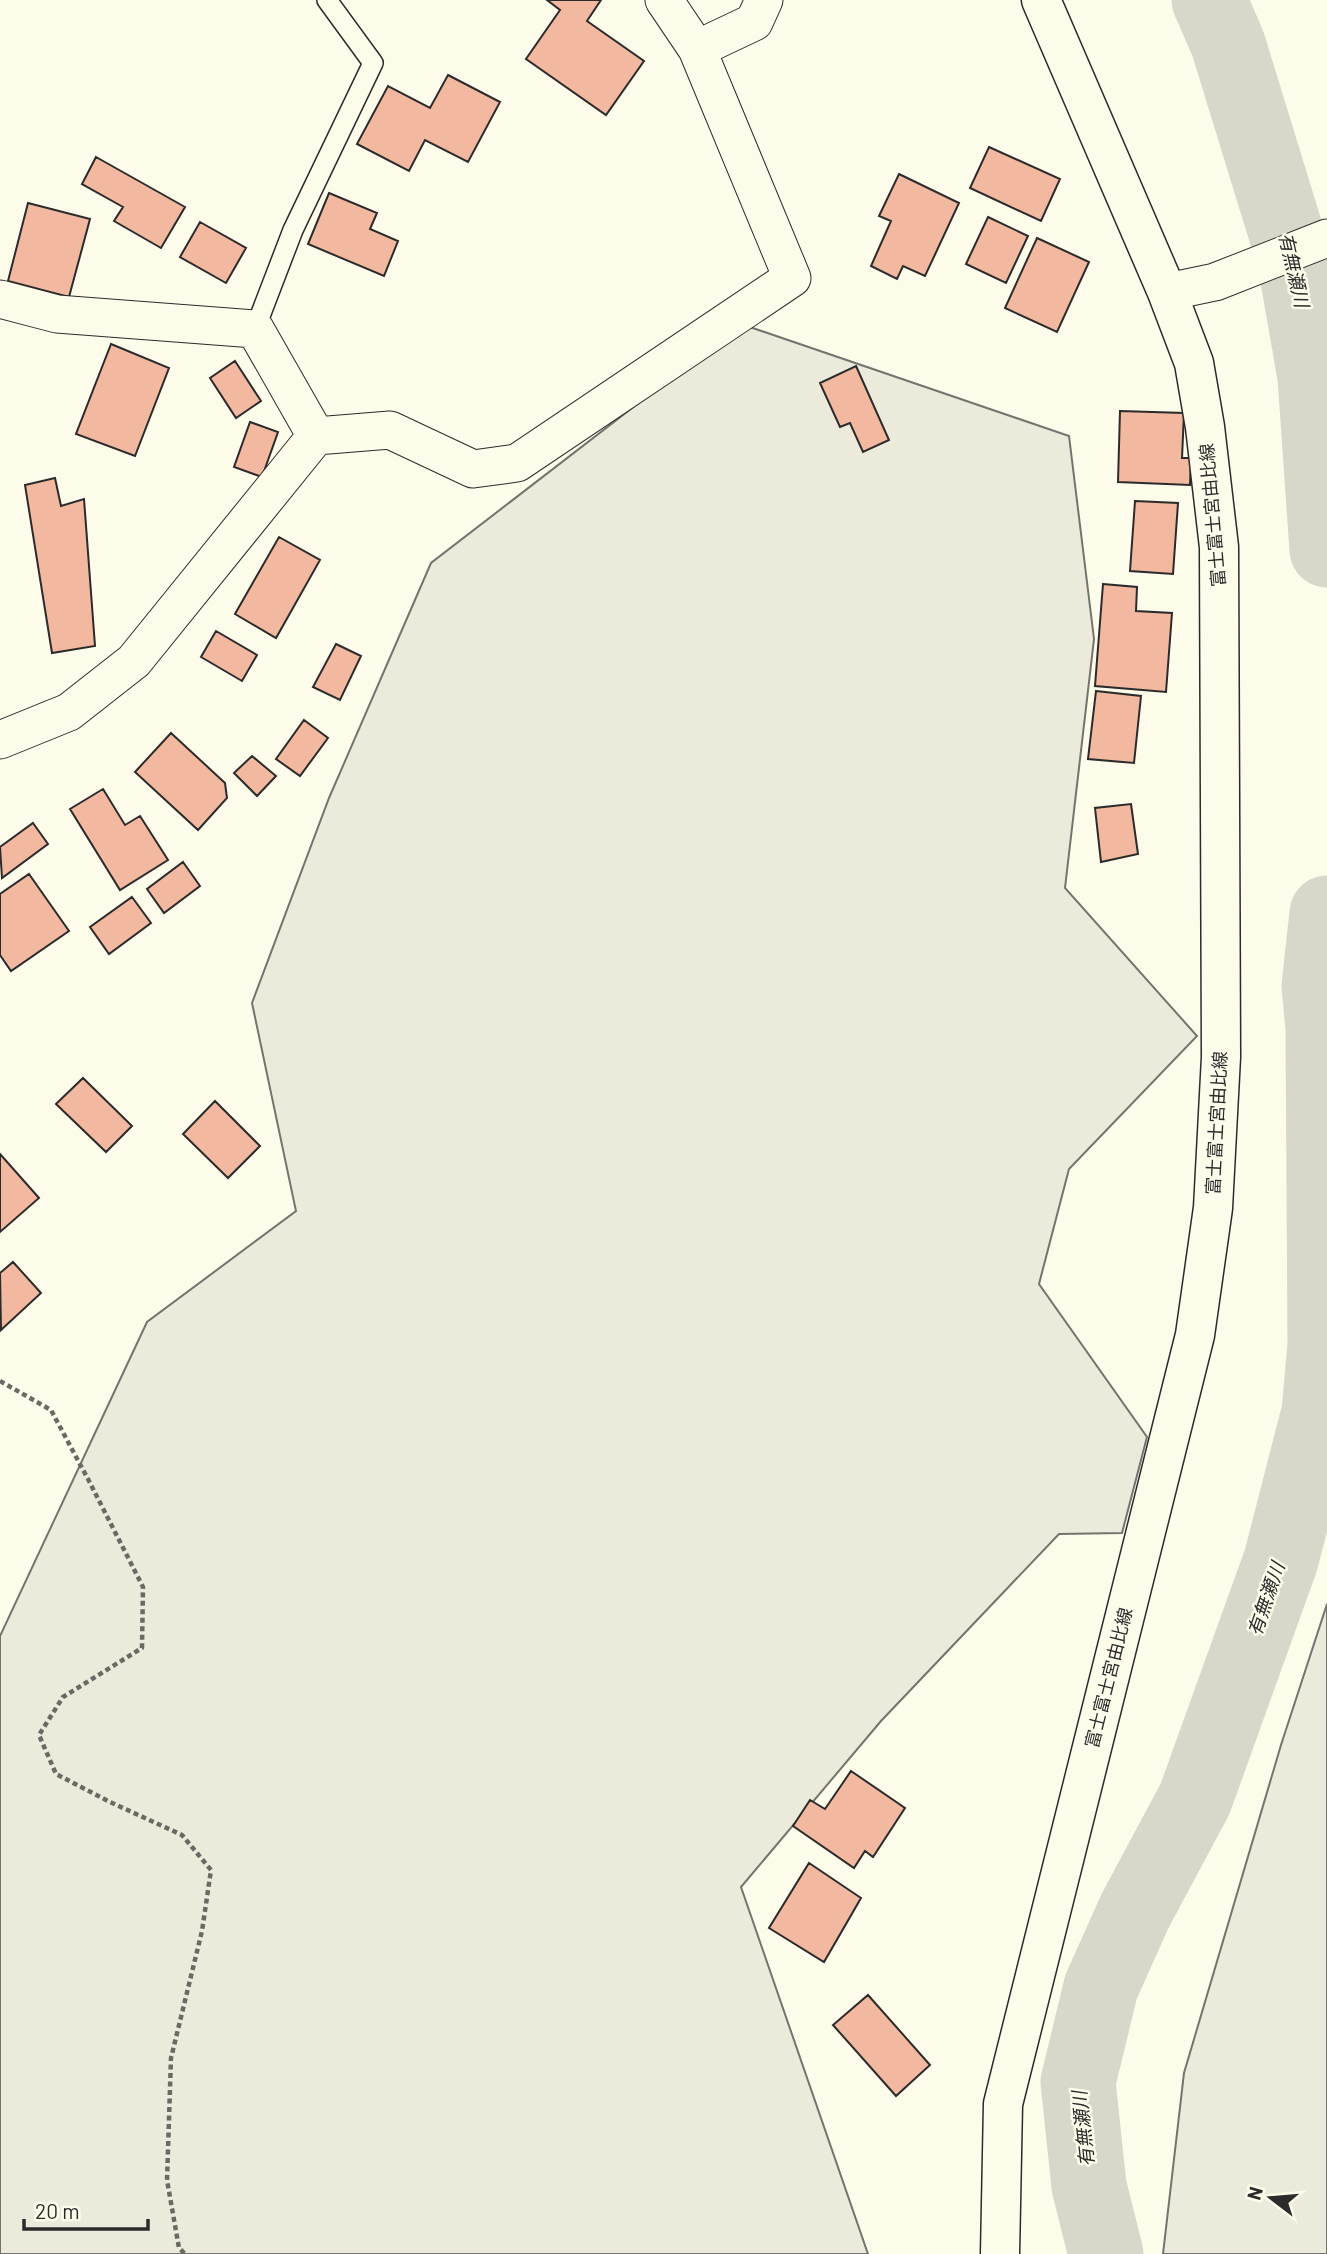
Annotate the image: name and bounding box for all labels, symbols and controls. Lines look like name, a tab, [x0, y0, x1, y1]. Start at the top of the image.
water label: 有無瀬川	[1275, 230, 1315, 311]
street label: 富士富士宮由比線	[1195, 442, 1229, 588]
street label: 富士富士宮由比線	[1201, 1050, 1231, 1195]
water label: 有無瀬川	[1242, 1557, 1289, 1639]
street label: 富士富士宮由比線	[1080, 1605, 1136, 1750]
water label: 有無瀬川	[1067, 2088, 1098, 2168]
north arrow	[1236, 2163, 1306, 2233]
text: N	[1241, 2184, 1267, 2202]
scale bar	[24, 2188, 149, 2232]
text: 20 m	[35, 2198, 80, 2223]

